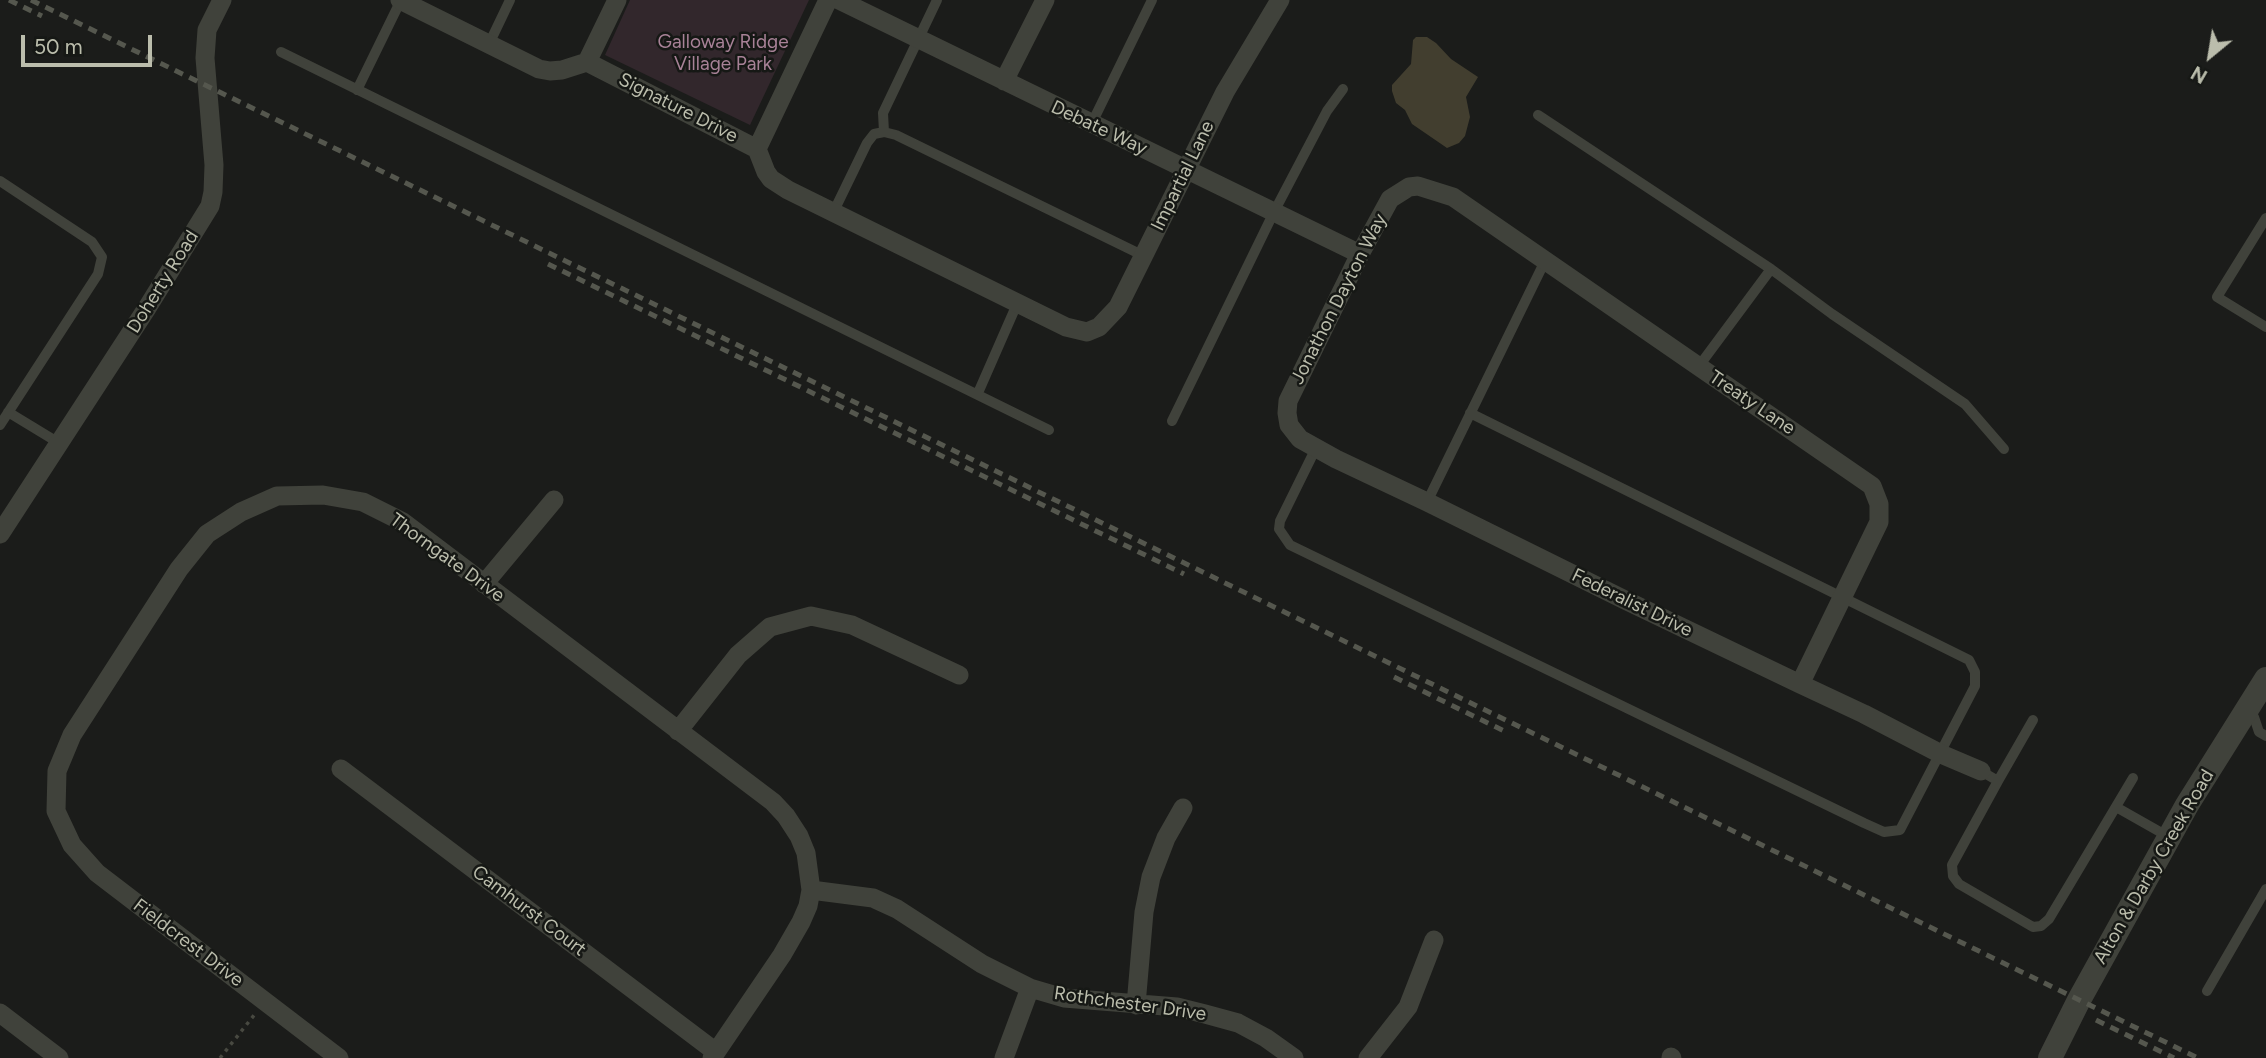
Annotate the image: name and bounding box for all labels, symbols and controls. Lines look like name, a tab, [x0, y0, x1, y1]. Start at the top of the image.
scale bar	[24, 21, 156, 65]
north arrow	[2175, 21, 2245, 91]
park label: Galloway Ridge Village Park	[657, 31, 789, 75]
text: 50 m	[34, 34, 83, 59]
text: N	[2187, 61, 2211, 88]
street label: Signature Drive	[615, 68, 741, 148]
street label: Debate Way	[1047, 96, 1151, 160]
street label: Impartial Lane	[1147, 117, 1219, 235]
street label: Jonathon Dayton Way	[1286, 210, 1392, 388]
street label: Doherty Road	[122, 226, 204, 338]
street label: Treaty Lane	[1705, 366, 1799, 440]
street label: Thorngate Drive	[385, 509, 509, 607]
street label: Federalist Drive	[1568, 564, 1696, 642]
street label: Alton & Darby Creek Road	[2089, 766, 2219, 968]
street label: Camhurst Court	[467, 861, 591, 961]
street label: Fieldcrest Drive	[128, 894, 248, 992]
street label: Rothchester Drive	[1052, 982, 1208, 1026]

